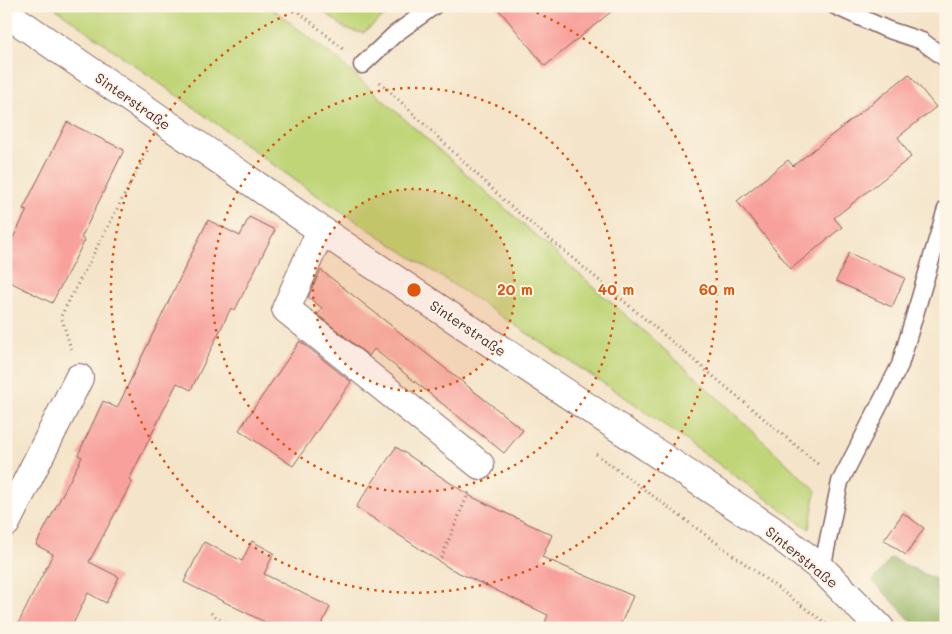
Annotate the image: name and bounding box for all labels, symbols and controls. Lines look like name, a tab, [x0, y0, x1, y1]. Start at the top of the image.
street label: Sinterstraße	[91, 68, 175, 134]
text: 20 m	[497, 279, 533, 299]
text: 40 m	[598, 279, 634, 299]
text: 60 m	[699, 279, 735, 299]
centre of rings	[405, 281, 423, 299]
street label: Sinterstraße	[426, 296, 510, 360]
street label: Sinterstraße	[762, 522, 842, 592]

